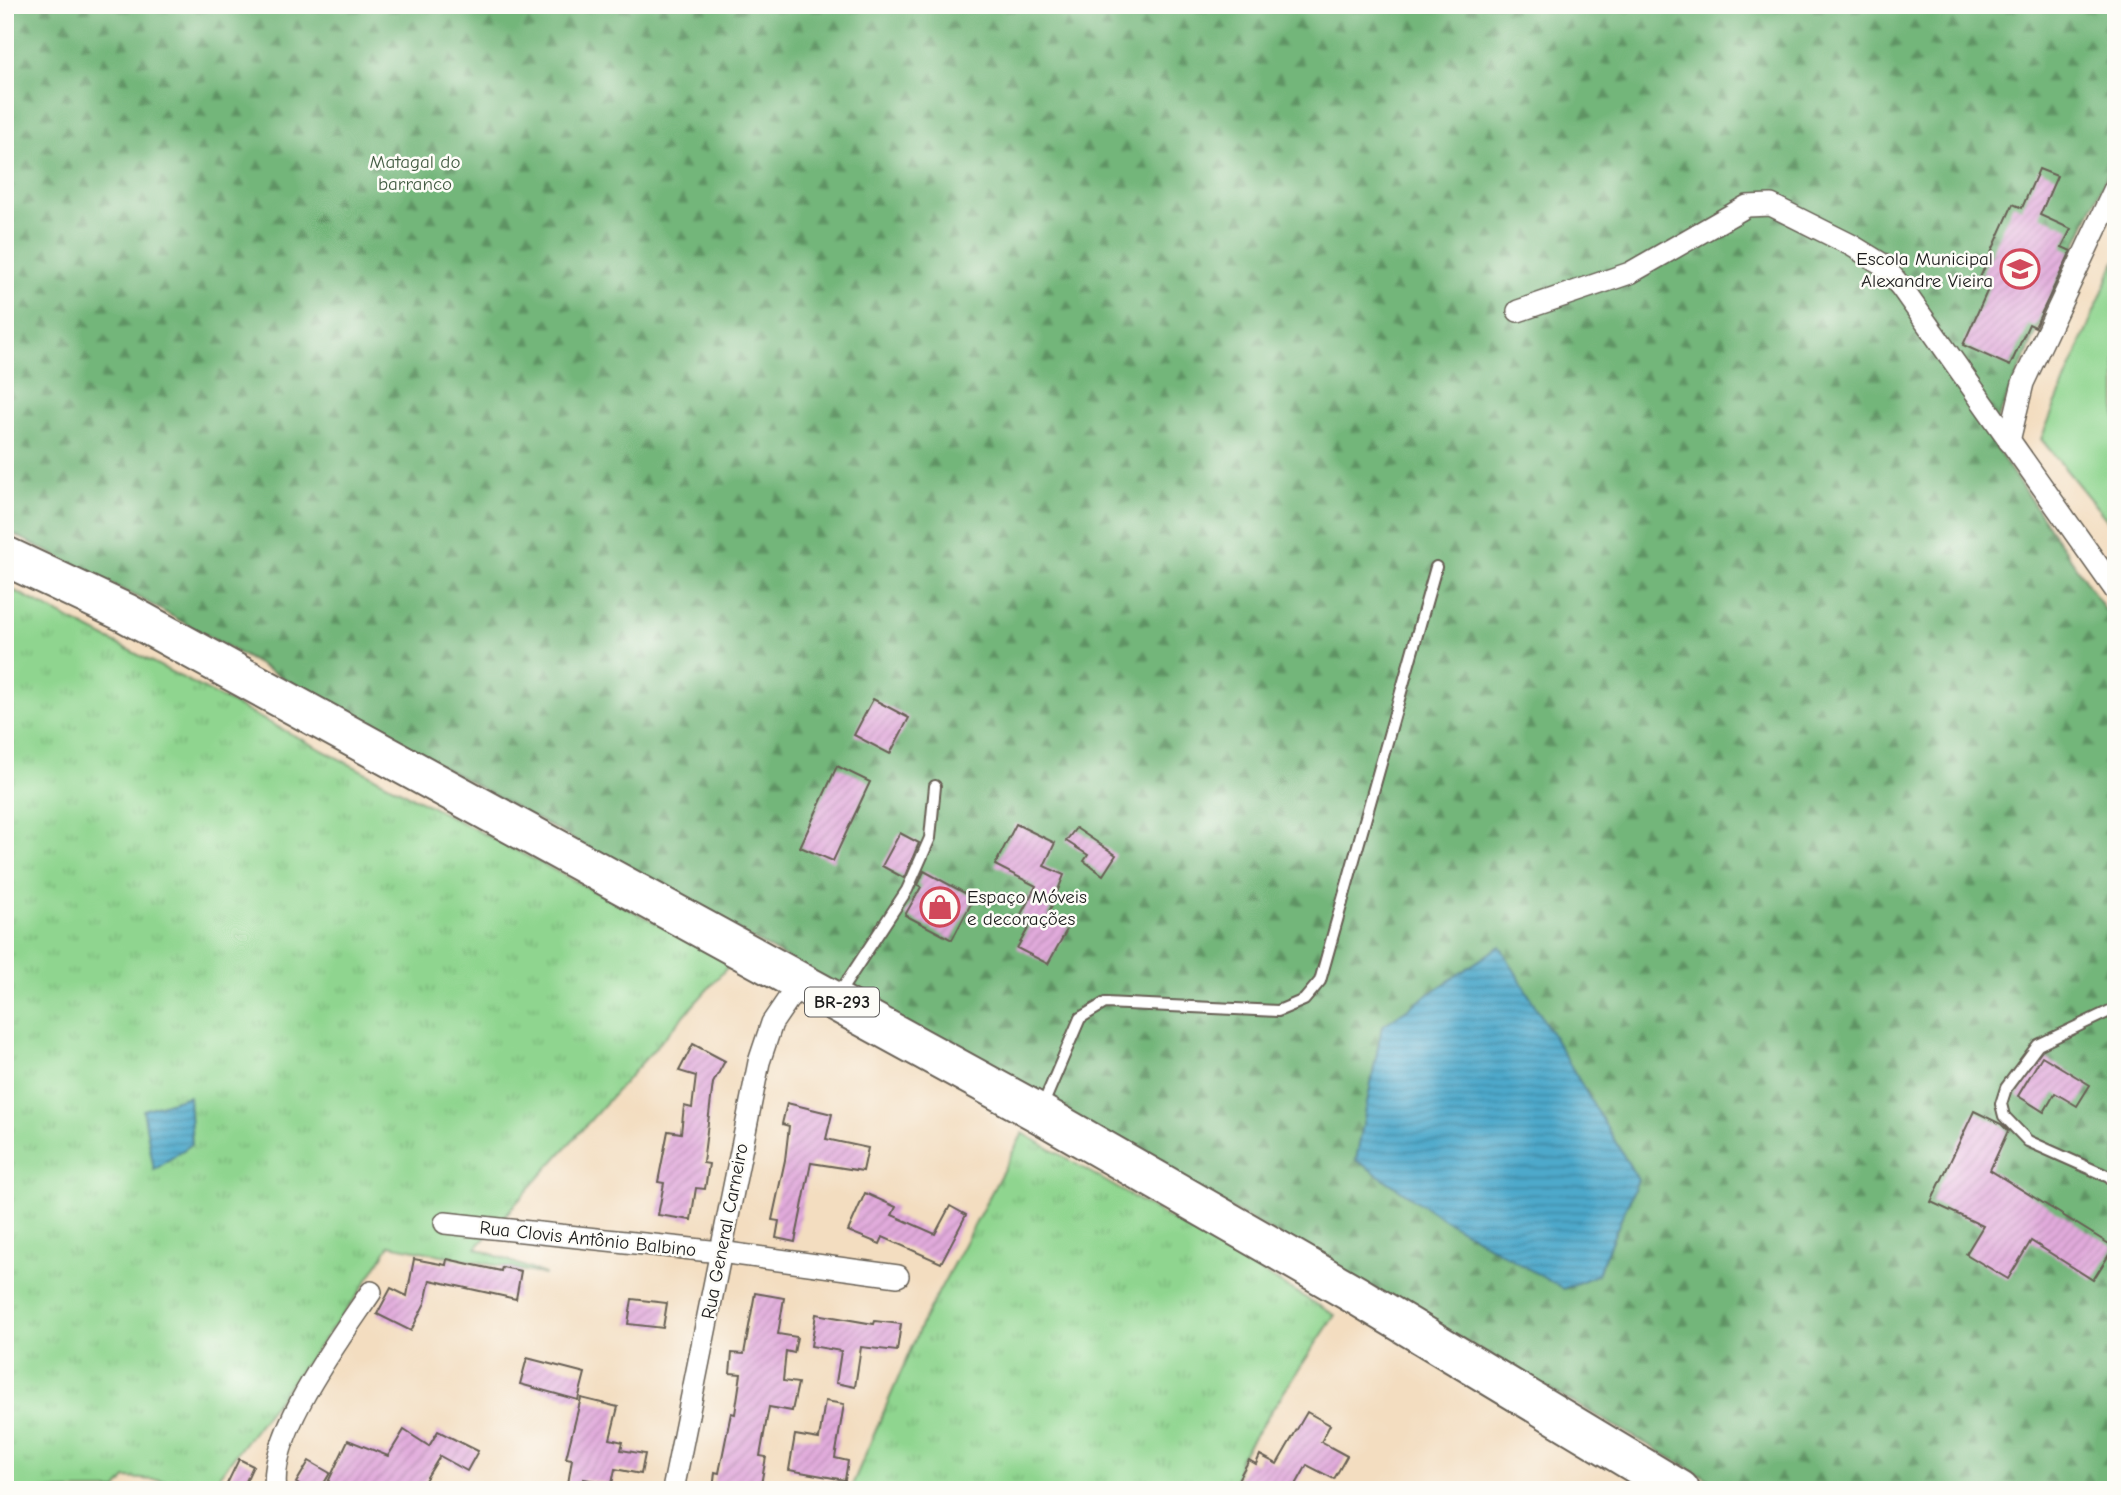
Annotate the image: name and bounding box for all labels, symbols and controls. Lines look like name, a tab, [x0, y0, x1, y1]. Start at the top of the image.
park label: Matagal do barranco	[370, 151, 460, 195]
place label: Escola Municipal Alexandre Vieira	[1856, 248, 1993, 292]
school or university icon: Escola Municipal Alexandre Vieira	[1999, 248, 2041, 290]
shop icon: Espaço Móveis e decorações	[919, 886, 961, 928]
place label: Espaço Móveis e decorações	[967, 886, 1087, 930]
road number: BR-293	[805, 987, 879, 1016]
street label: Rua General Carneiro	[697, 1142, 753, 1321]
street label: Rua Clovis Antônio Balbino	[478, 1217, 697, 1261]

